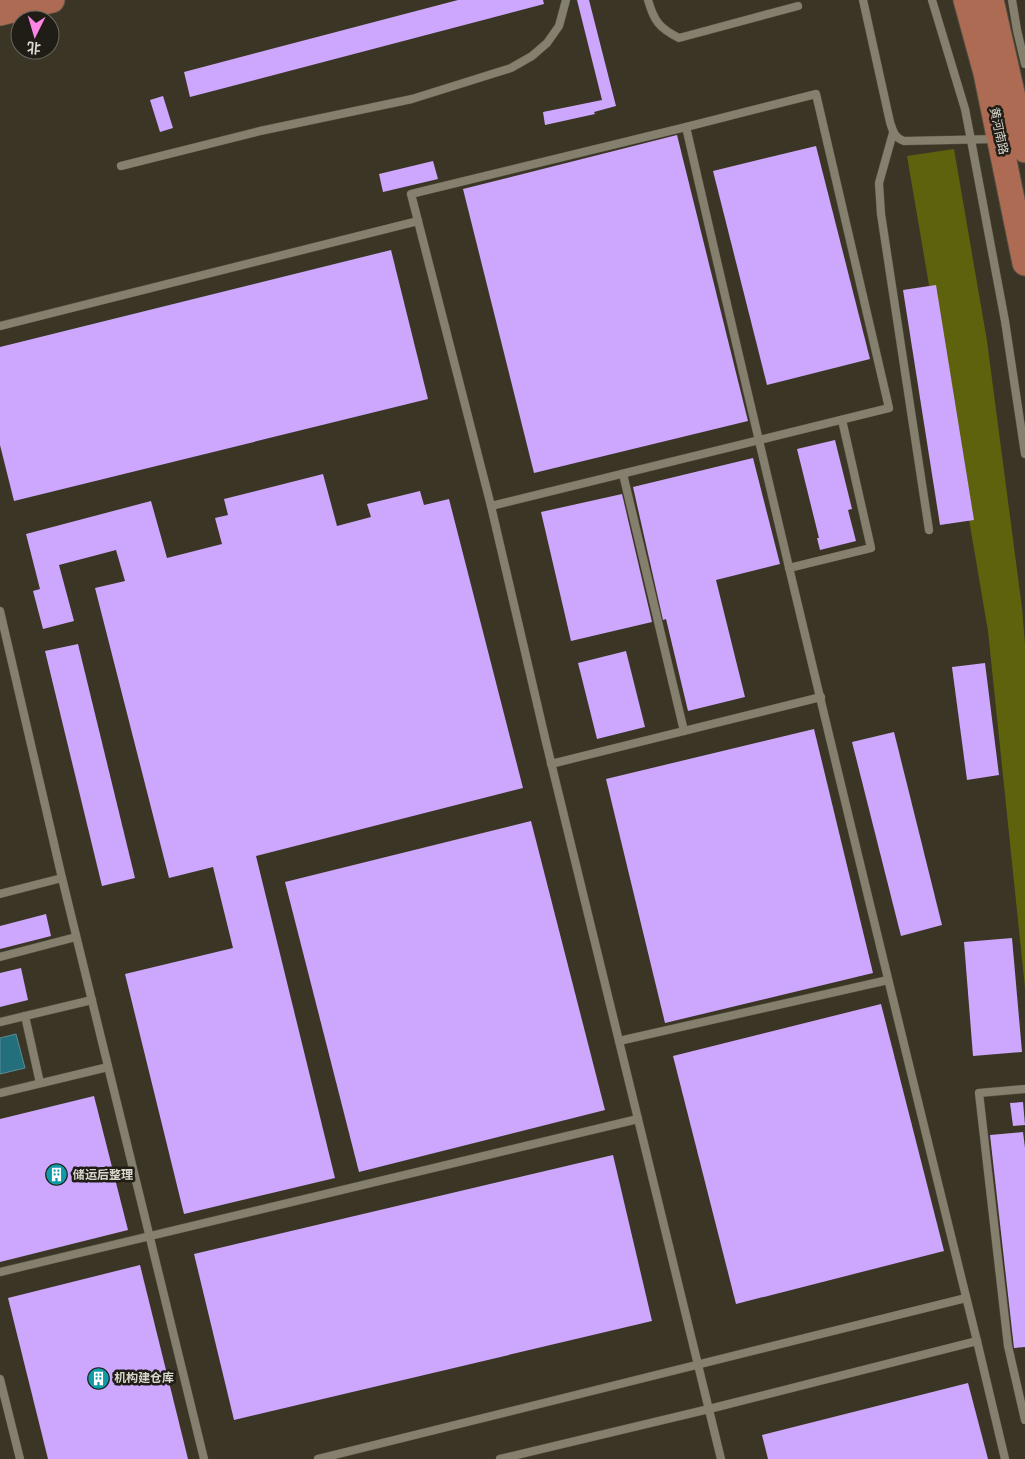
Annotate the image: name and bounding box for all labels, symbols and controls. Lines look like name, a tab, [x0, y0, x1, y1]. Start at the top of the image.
north arrow	[10, 10, 60, 60]
text: 北	[26, 39, 42, 57]
street label: 黄河南路	[987, 106, 1011, 156]
building icon: 储运后整理	[45, 1163, 69, 1187]
place label: 储运后整理	[72, 1168, 133, 1182]
building icon: 机构建仓库	[86, 1366, 110, 1390]
place label: 机构建仓库	[114, 1371, 174, 1385]

